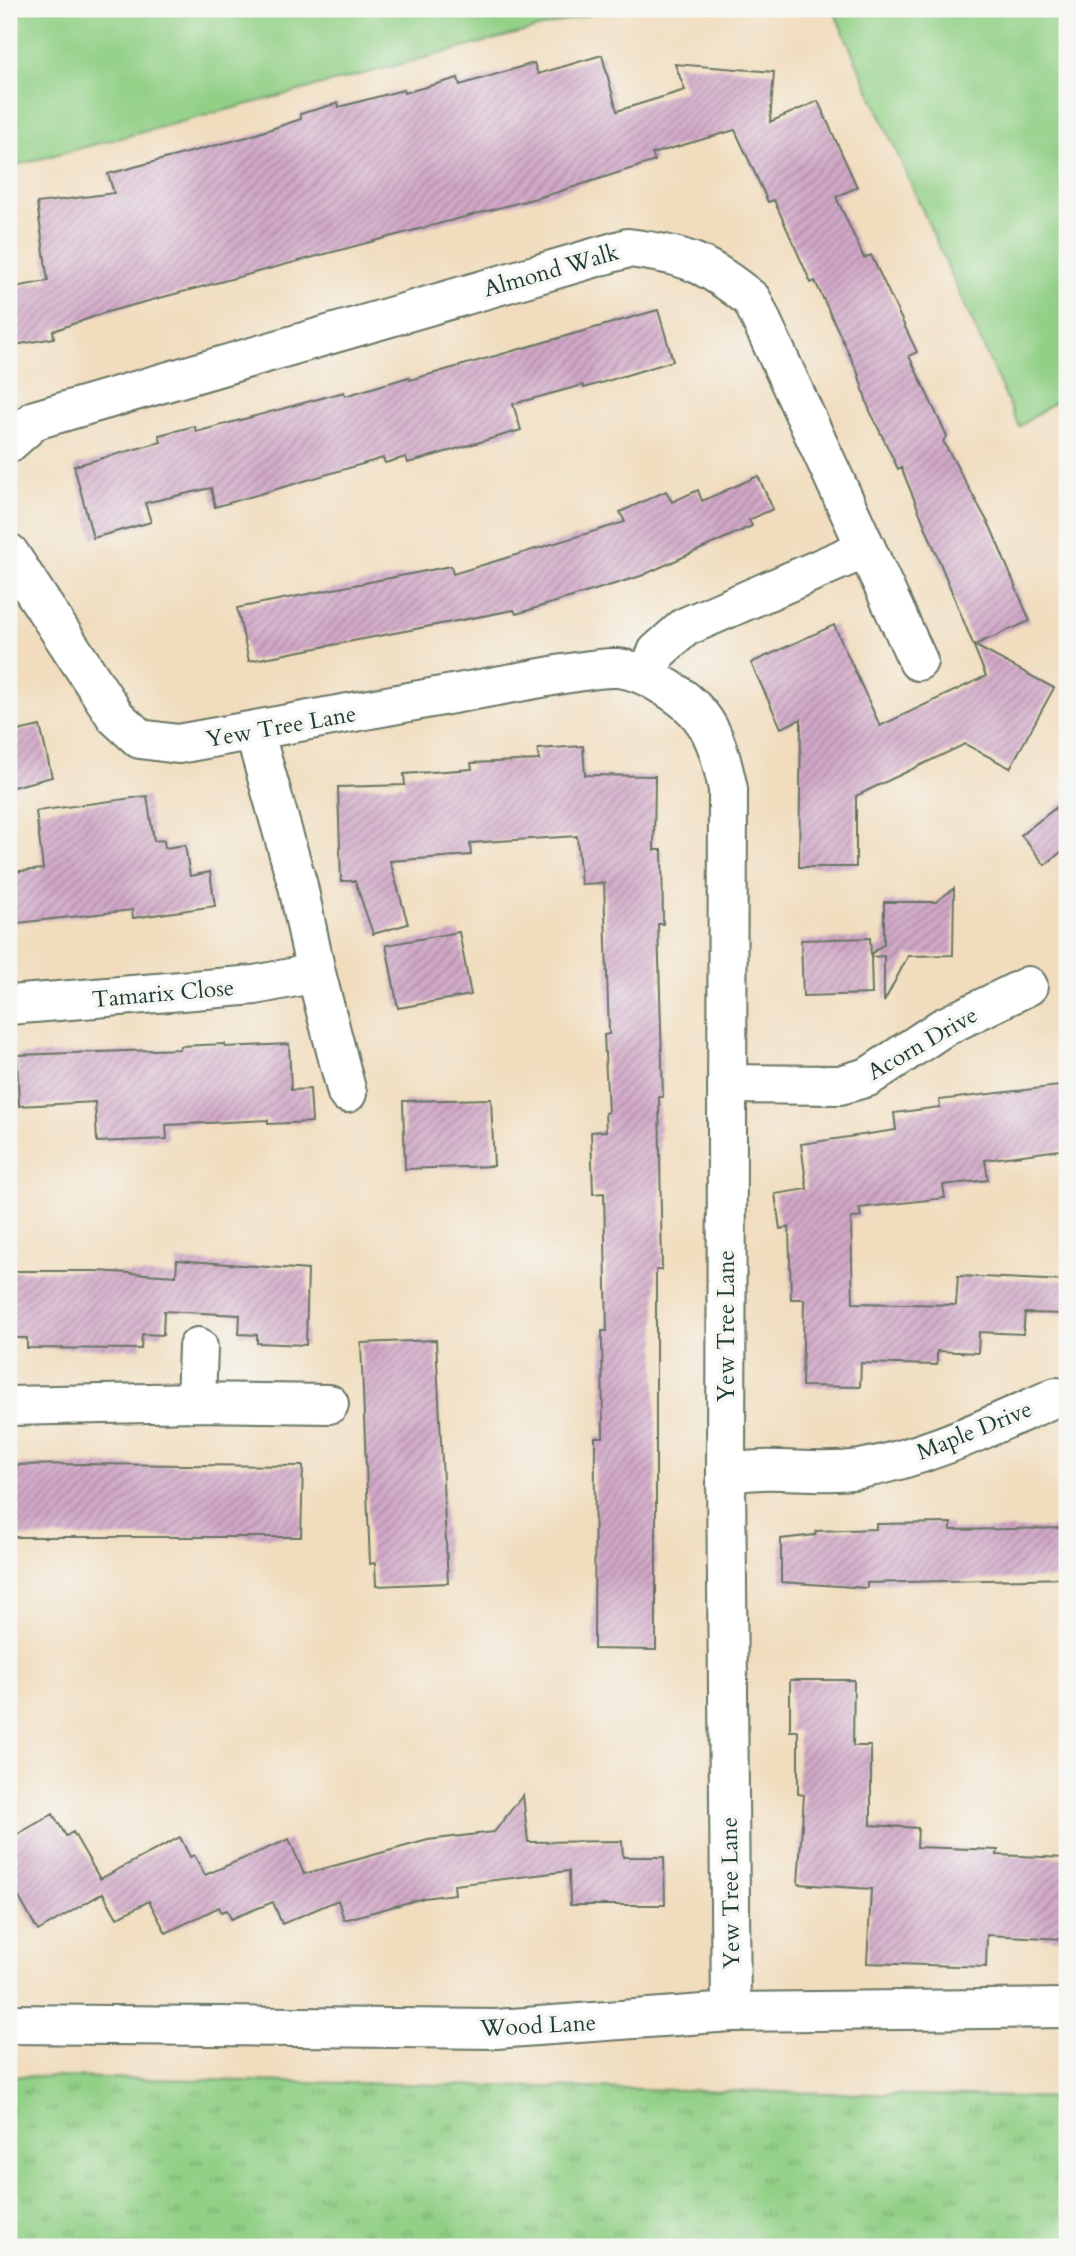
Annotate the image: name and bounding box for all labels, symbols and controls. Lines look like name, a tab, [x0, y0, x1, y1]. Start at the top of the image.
street label: Almond Walk	[480, 236, 623, 305]
street label: Yew Tree Lane	[204, 698, 359, 755]
street label: Tamarix Close	[91, 972, 235, 1015]
street label: Acorn Drive	[861, 999, 983, 1087]
street label: Yew Tree Lane	[711, 1250, 742, 1402]
street label: Maple Drive	[912, 1393, 1037, 1468]
street label: Yew Tree Lane	[714, 1817, 747, 1969]
street label: Wood Lane	[478, 2007, 597, 2044]

